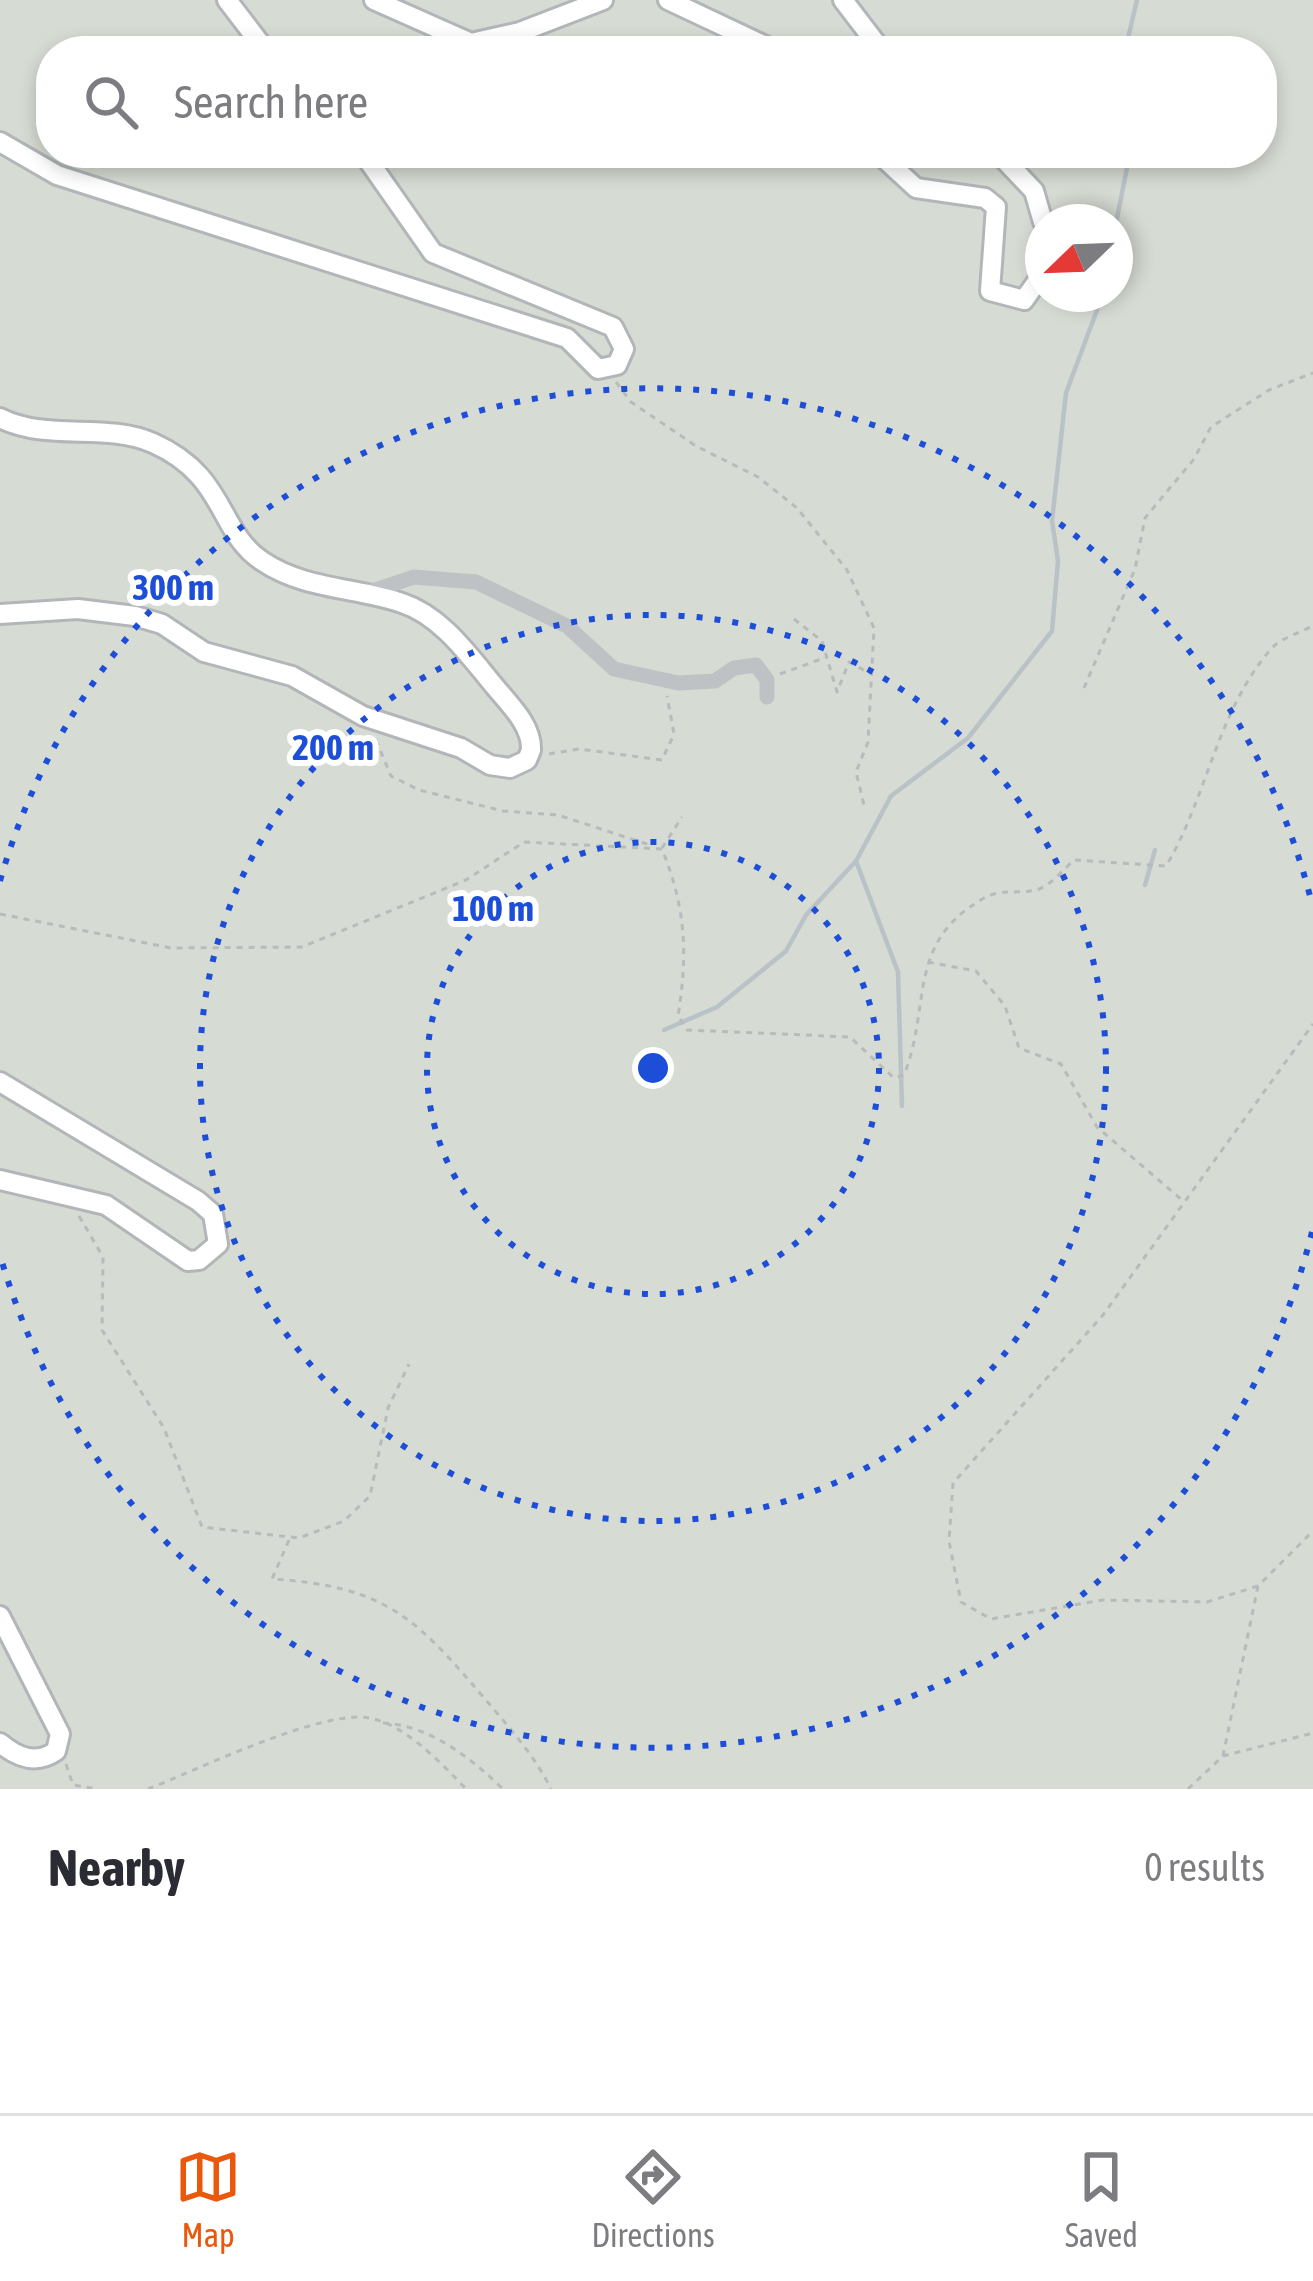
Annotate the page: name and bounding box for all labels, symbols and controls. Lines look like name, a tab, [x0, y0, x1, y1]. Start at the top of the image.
search box	[36, 36, 1277, 168]
icon: search	[78, 69, 144, 135]
text: Search here	[174, 76, 368, 128]
north arrow	[1025, 204, 1133, 312]
text: 300 m	[132, 566, 214, 608]
text: 200 m	[292, 726, 374, 768]
text: 100 m	[452, 887, 534, 929]
centre of rings	[632, 1047, 674, 1089]
text: Nearby	[48, 1838, 185, 1897]
text: 0 results	[1144, 1845, 1265, 1889]
tab: Map	[175, 2144, 241, 2254]
tab: Directions	[591, 2144, 715, 2254]
tab: Saved	[1065, 2144, 1138, 2254]

